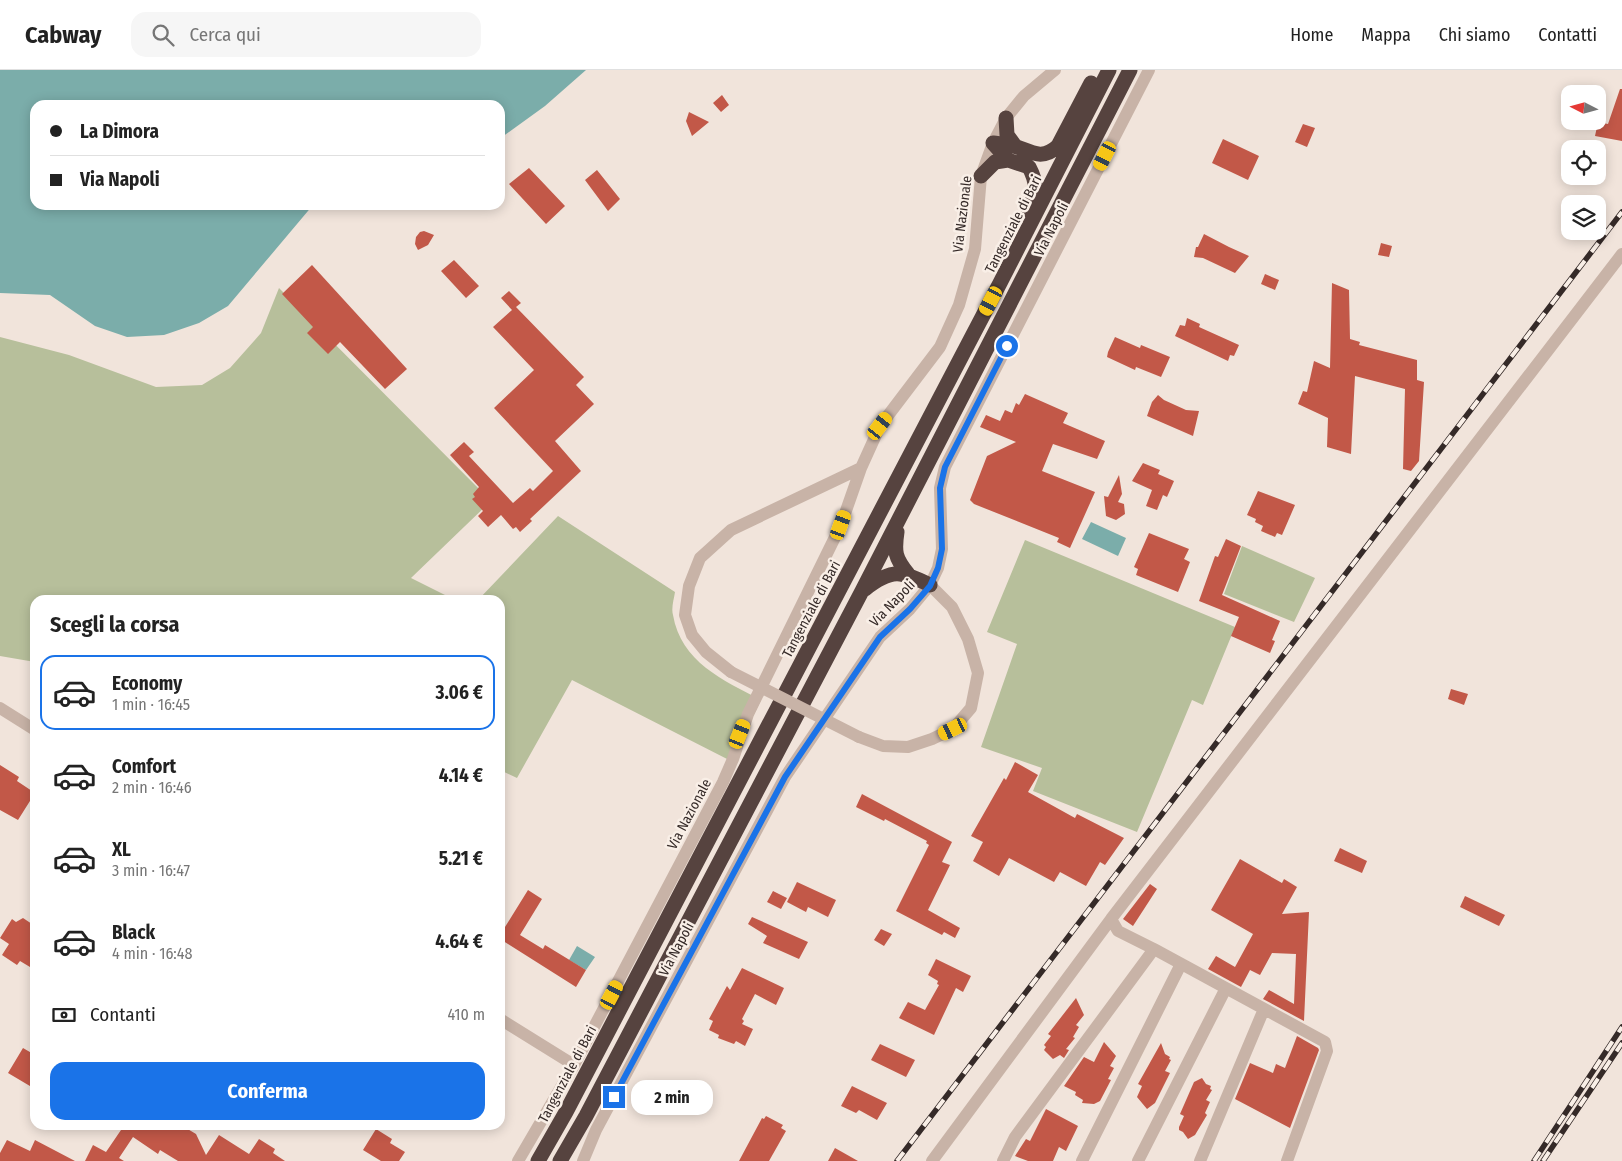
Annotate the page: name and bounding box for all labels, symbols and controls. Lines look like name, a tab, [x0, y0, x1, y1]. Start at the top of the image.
search box	[131, 12, 481, 57]
text: Cabway	[25, 21, 101, 49]
icon: search	[149, 21, 177, 49]
text: Cerca qui	[189, 23, 261, 46]
text: Home	[1290, 24, 1333, 46]
text: Mappa	[1361, 24, 1411, 46]
text: Chi siamo	[1439, 24, 1510, 46]
text: Contatti	[1538, 24, 1597, 46]
north arrow	[1561, 85, 1606, 130]
map controls	[1561, 85, 1606, 240]
text: La Dimora	[80, 120, 159, 143]
car	[1091, 139, 1118, 173]
button: locate	[1561, 140, 1606, 185]
text: Via Napoli	[80, 168, 160, 191]
street label: Tangenziale di Bari	[981, 172, 1045, 276]
street label: Via Nazionale	[949, 175, 976, 253]
button: layers	[1561, 195, 1606, 240]
street label: Via Napoli	[1031, 199, 1072, 259]
car	[977, 284, 1004, 318]
route start	[996, 335, 1018, 357]
car	[864, 410, 895, 442]
car	[828, 508, 853, 542]
street label: Tangenziale di Bari	[779, 558, 844, 661]
street label: Via Napoli	[866, 577, 919, 630]
text: Scegli la corsa	[50, 611, 180, 638]
icon: car	[52, 670, 97, 715]
text: Economy	[112, 672, 182, 695]
text: 3.06 €	[435, 681, 483, 704]
text: 1 min · 16:45	[112, 695, 190, 714]
car	[936, 716, 969, 742]
car	[727, 717, 752, 751]
icon: car	[52, 753, 97, 798]
text: Comfort	[112, 755, 176, 778]
text: 4.14 €	[439, 764, 483, 787]
street label: Via Nazionale	[664, 776, 715, 852]
text: 2 min · 16:46	[112, 778, 192, 797]
icon: car	[52, 836, 97, 881]
text: XL	[112, 838, 131, 861]
text: 5.21 €	[439, 847, 483, 870]
text: 3 min · 16:47	[112, 861, 190, 880]
icon: car	[52, 919, 97, 964]
street label: Via Napoli	[655, 920, 698, 979]
text: Black	[112, 921, 155, 944]
text: 4.64 €	[435, 930, 483, 953]
text: 4 min · 16:48	[112, 944, 192, 963]
car	[598, 978, 625, 1012]
icon: cash	[50, 1001, 78, 1029]
text: Contanti	[90, 1003, 156, 1026]
text: 410 m	[447, 1005, 485, 1024]
street label: Tangenziale di Bari	[535, 1023, 600, 1126]
button: Conferma	[50, 1062, 485, 1120]
callout: 2 min	[632, 1080, 714, 1114]
route end	[603, 1086, 625, 1108]
text: 2 min	[654, 1088, 690, 1107]

